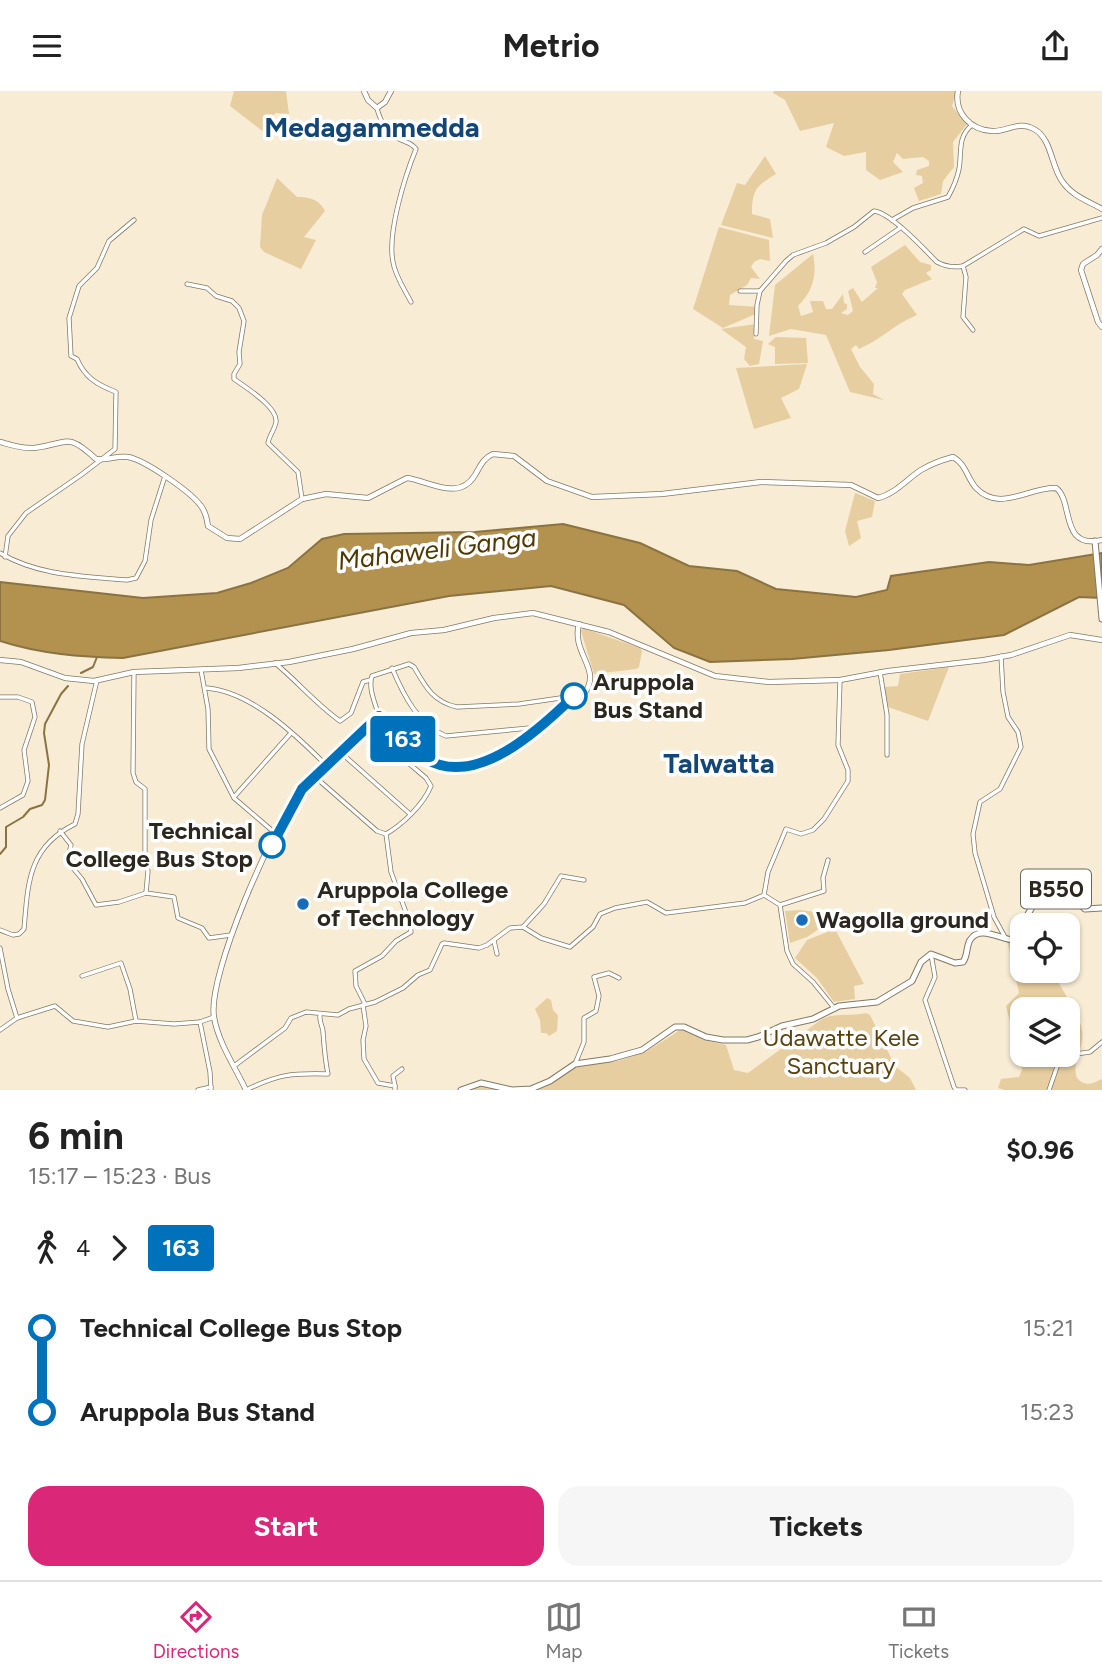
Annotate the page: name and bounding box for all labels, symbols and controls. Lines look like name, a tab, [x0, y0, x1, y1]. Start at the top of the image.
icon: menu	[28, 27, 66, 65]
text: Metrio	[502, 27, 600, 65]
icon: share	[1036, 27, 1074, 65]
district label: Medagammedda	[264, 110, 480, 144]
water label: Mahaweli Ganga	[336, 521, 538, 577]
place label: Aruppola Bus Stand	[593, 667, 703, 724]
marker: Aruppola Bus Stand	[561, 683, 587, 709]
line badge: 163	[363, 716, 443, 762]
text: 163	[384, 724, 422, 753]
district label: Talwatta	[663, 746, 775, 780]
place label: Technical College Bus Stop	[66, 816, 253, 873]
marker: Technical College Bus Stop	[259, 832, 285, 858]
road number: B550	[1021, 869, 1091, 909]
place label: Aruppola College of Technology	[317, 875, 508, 932]
marker: Aruppola College of Technology	[295, 896, 311, 912]
place label: Wagolla ground	[816, 905, 989, 934]
marker: Wagolla ground	[794, 912, 810, 928]
map controls	[1010, 913, 1080, 1067]
button: locate	[1010, 913, 1080, 983]
button: layers	[1010, 997, 1080, 1067]
park label: Udawatte Kele Sanctuary	[763, 1023, 919, 1080]
text: 6 min	[28, 1113, 124, 1159]
text: $0.96	[1006, 1134, 1074, 1166]
text: 15:17 – 15:23 · Bus	[28, 1162, 211, 1190]
icon: walk	[28, 1229, 66, 1267]
icon: forward	[100, 1229, 138, 1267]
text: 163	[162, 1233, 200, 1262]
text: 4	[76, 1234, 90, 1262]
text: Technical College Bus Stop	[80, 1312, 402, 1344]
text: 15:21	[1023, 1314, 1074, 1342]
text: Aruppola Bus Stand	[80, 1396, 315, 1428]
text: 15:23	[1020, 1398, 1074, 1426]
button: Start	[28, 1486, 544, 1566]
button: Tickets	[558, 1486, 1074, 1566]
tab: Directions	[153, 1598, 239, 1663]
tab: Map	[545, 1598, 583, 1663]
tab: Tickets	[889, 1598, 949, 1663]

